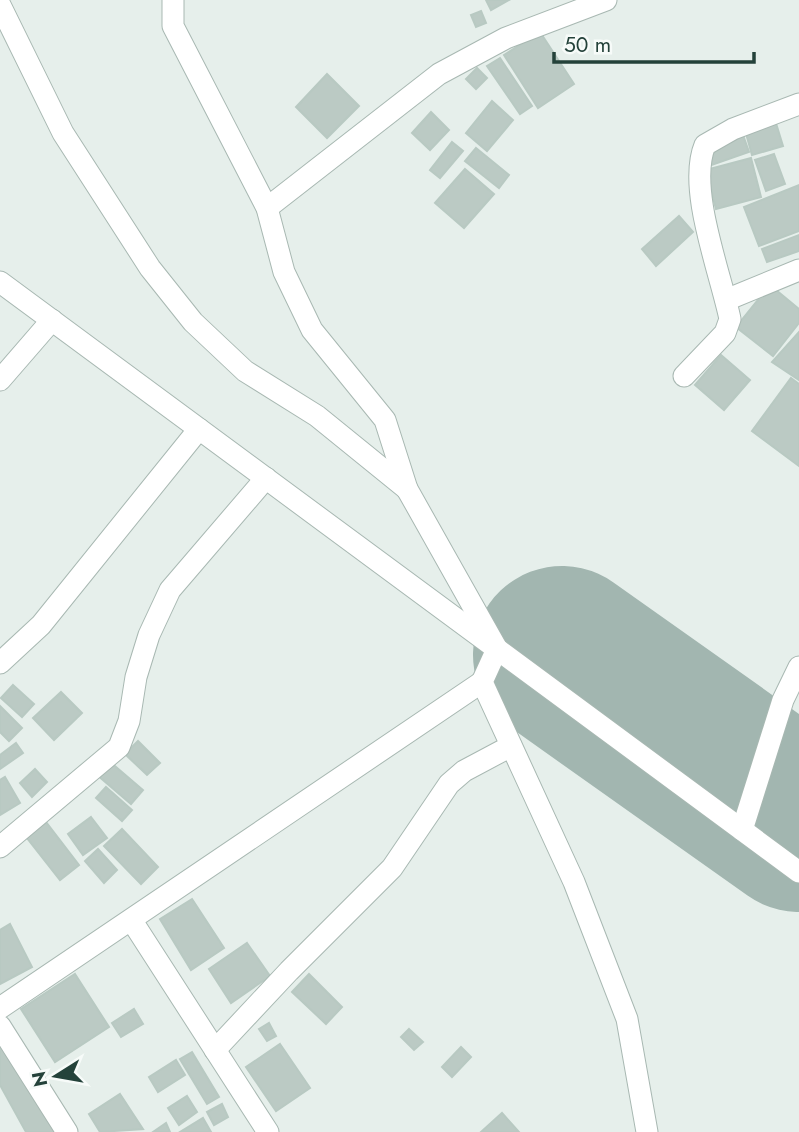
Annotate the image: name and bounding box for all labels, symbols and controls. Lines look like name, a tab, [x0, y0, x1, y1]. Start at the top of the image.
scale bar	[554, 21, 754, 65]
text: 50 m	[564, 30, 611, 60]
north arrow	[21, 1041, 91, 1111]
text: N	[25, 1069, 54, 1089]

